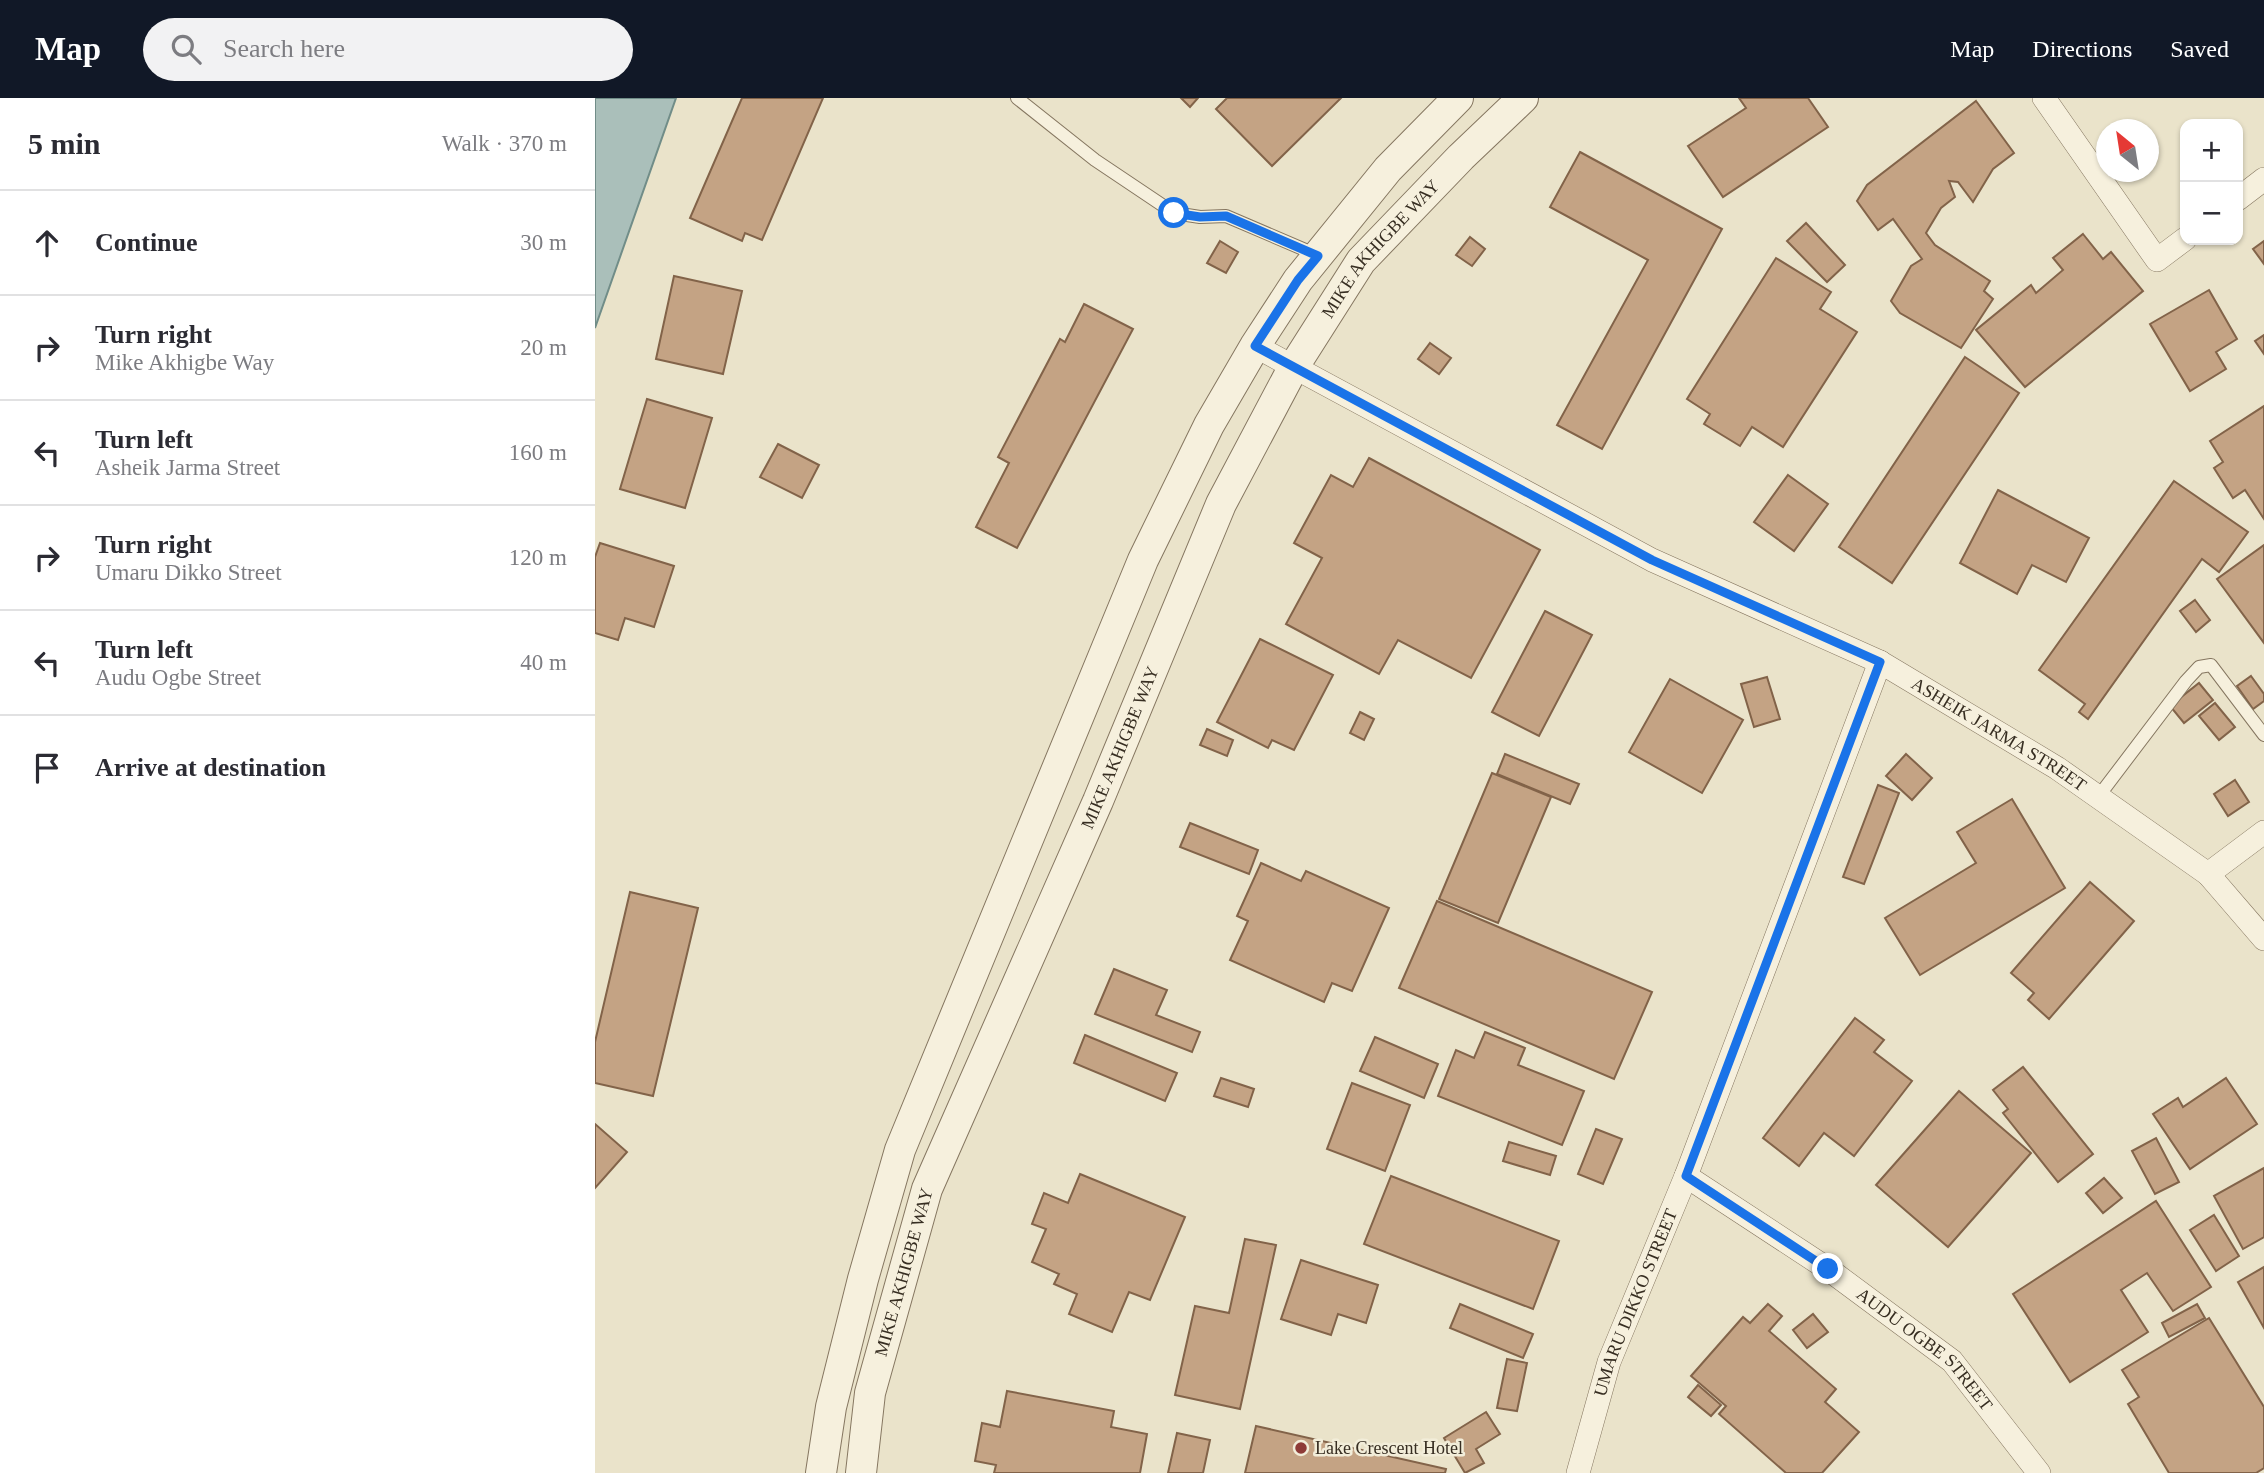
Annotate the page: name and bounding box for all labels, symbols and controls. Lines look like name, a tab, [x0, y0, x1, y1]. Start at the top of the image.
search box	[143, 18, 633, 81]
icon: search	[167, 30, 205, 68]
text: Map	[35, 31, 101, 67]
text: Search here	[223, 34, 345, 63]
text: Map	[1950, 36, 1994, 62]
text: Directions	[2032, 36, 2132, 62]
text: Saved	[2170, 36, 2229, 62]
north arrow	[2096, 119, 2159, 182]
map controls	[2180, 119, 2243, 245]
button: +	[2180, 119, 2243, 182]
text: 5 min	[28, 127, 101, 160]
text: Walk · 370 m	[442, 131, 567, 156]
street label: MIKE AKHIGBE WAY	[1317, 176, 1443, 322]
button: −	[2180, 182, 2243, 245]
route start	[1158, 197, 1189, 228]
icon: ahead	[28, 224, 66, 262]
text: Continue	[95, 228, 198, 257]
text: 30 m	[520, 230, 567, 255]
text: Turn right	[95, 320, 212, 349]
icon: right	[28, 329, 66, 367]
text: 20 m	[520, 335, 567, 360]
text: Mike Akhigbe Way	[95, 350, 274, 375]
text: Turn left	[95, 425, 193, 454]
icon: left	[28, 434, 66, 472]
text: 160 m	[509, 440, 567, 465]
text: Asheik Jarma Street	[95, 455, 280, 480]
text: Turn right	[95, 530, 212, 559]
icon: right	[28, 539, 66, 577]
text: 120 m	[509, 545, 567, 570]
text: Umaru Dikko Street	[95, 560, 282, 585]
text: Turn left	[95, 635, 193, 664]
icon: left	[28, 644, 66, 682]
text: 40 m	[520, 650, 567, 675]
street label: MIKE AKHIGBE WAY	[1077, 663, 1163, 832]
text: Audu Ogbe Street	[95, 665, 261, 690]
street label: ASHEIK JARMA STREET	[1908, 673, 2090, 795]
icon: arrive	[28, 749, 66, 787]
text: Arrive at destination	[95, 753, 326, 782]
street label: MIKE AKHIGBE WAY	[871, 1186, 937, 1359]
street label: UMARU DIKKO STREET	[1590, 1206, 1681, 1399]
route end	[1812, 1253, 1843, 1284]
street label: AUDU OGBE STREET	[1853, 1284, 1997, 1414]
place label: Lake Crescent Hotel	[1315, 1438, 1463, 1458]
marker: Lake Crescent Hotel	[1293, 1440, 1309, 1456]

